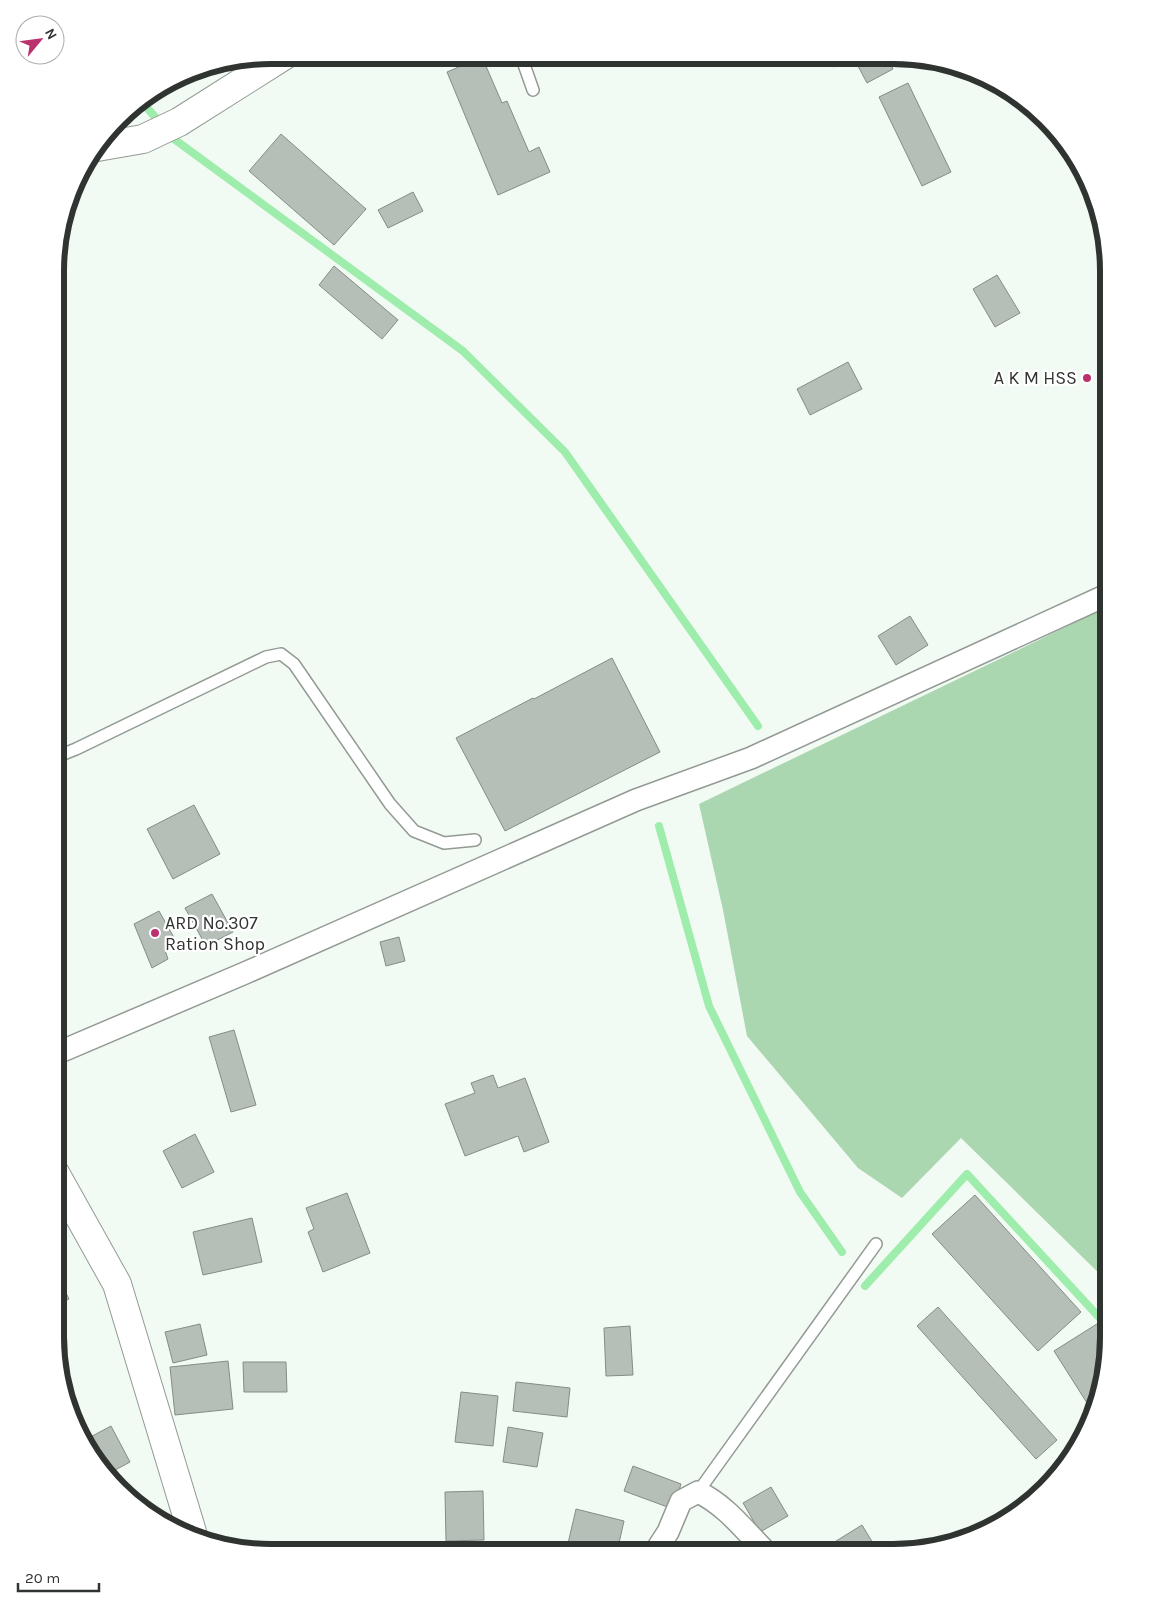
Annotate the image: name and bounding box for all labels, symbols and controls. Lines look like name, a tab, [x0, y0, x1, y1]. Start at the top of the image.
north arrow	[15, 15, 65, 65]
text: N	[41, 25, 61, 42]
place label: A K M HSS	[994, 367, 1077, 389]
marker: A K M HSS	[1081, 372, 1093, 384]
place label: ARD No.307 Ration Shop	[165, 912, 265, 955]
marker: ARD No.307 Ration Shop	[149, 927, 161, 939]
scale bar	[18, 1560, 99, 1592]
text: 20 m	[25, 1569, 60, 1587]

